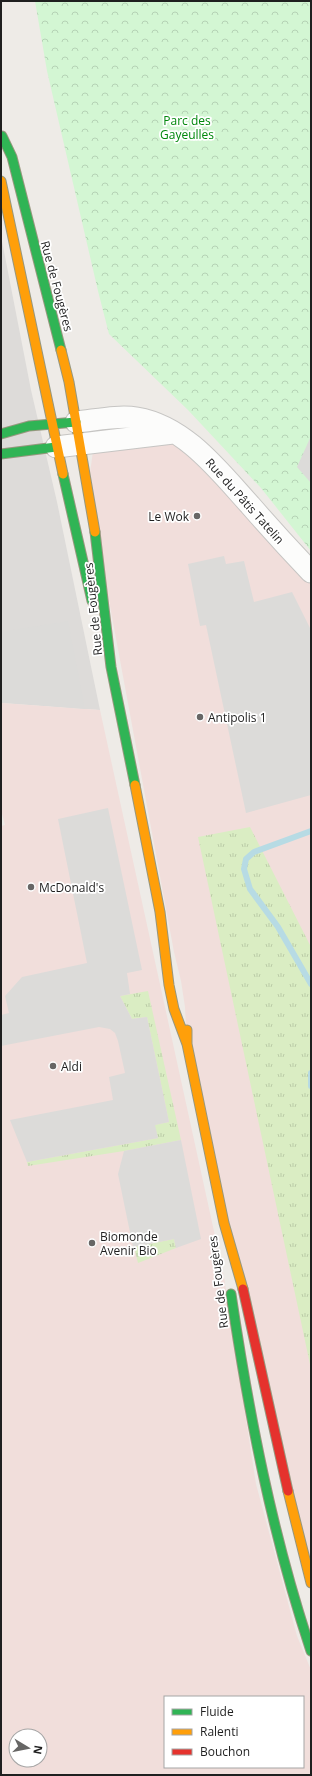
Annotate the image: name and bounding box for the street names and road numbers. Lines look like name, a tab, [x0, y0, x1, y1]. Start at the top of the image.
street label: Rue de Fougères	[37, 239, 77, 333]
street label: Rue du Pâtis Tatelin	[202, 454, 288, 548]
street label: Rue de Fougères	[80, 561, 106, 656]
street label: Rue de Fougères	[204, 1234, 232, 1329]

